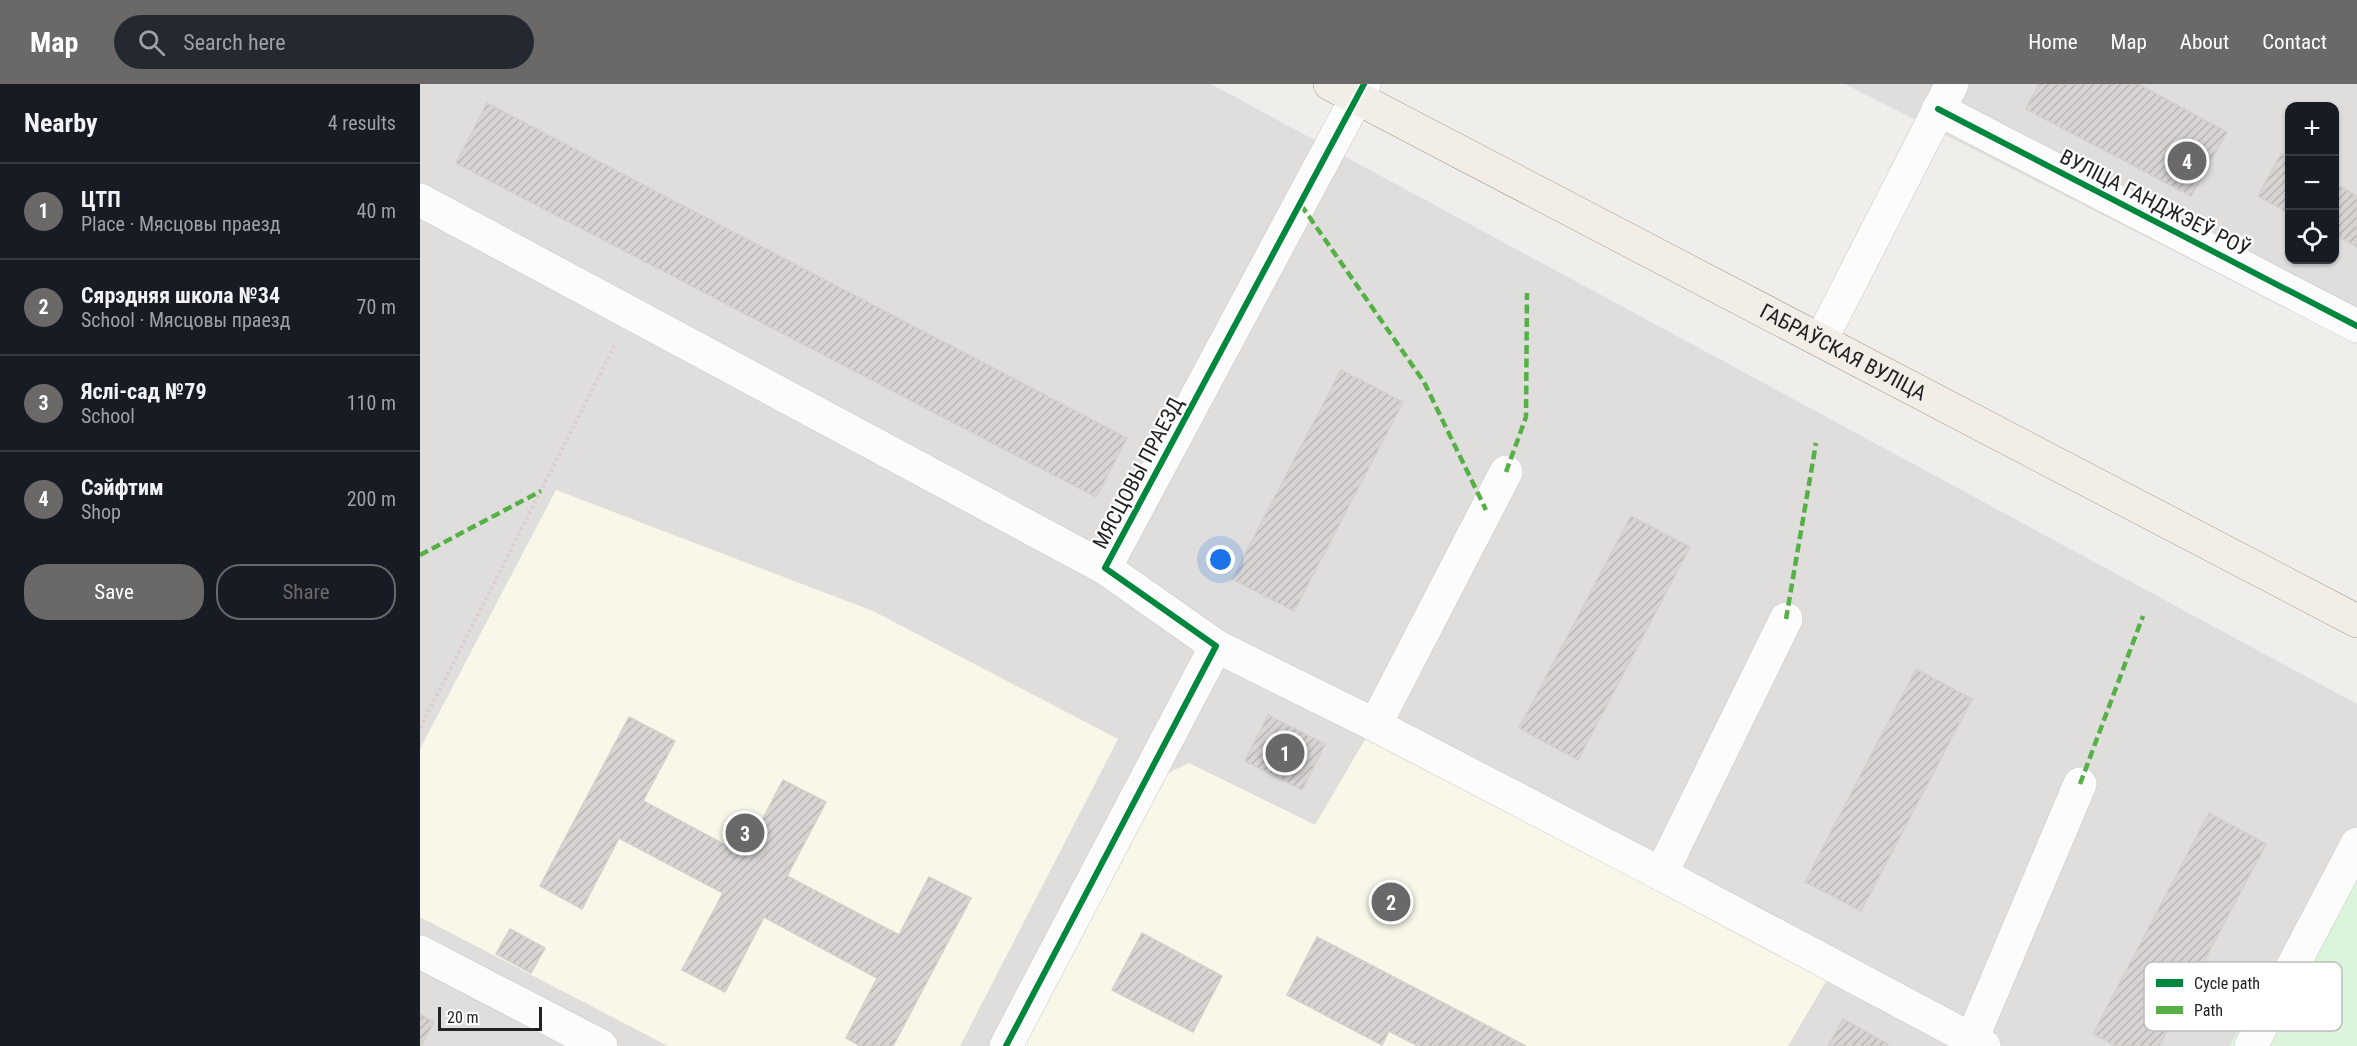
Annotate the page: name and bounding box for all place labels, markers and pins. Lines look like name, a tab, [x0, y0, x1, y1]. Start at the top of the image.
pin: 4	[2168, 138, 2206, 184]
pin: 1	[1266, 730, 1304, 776]
pin: 3	[726, 810, 764, 855]
pin: 2	[1372, 880, 1410, 924]

